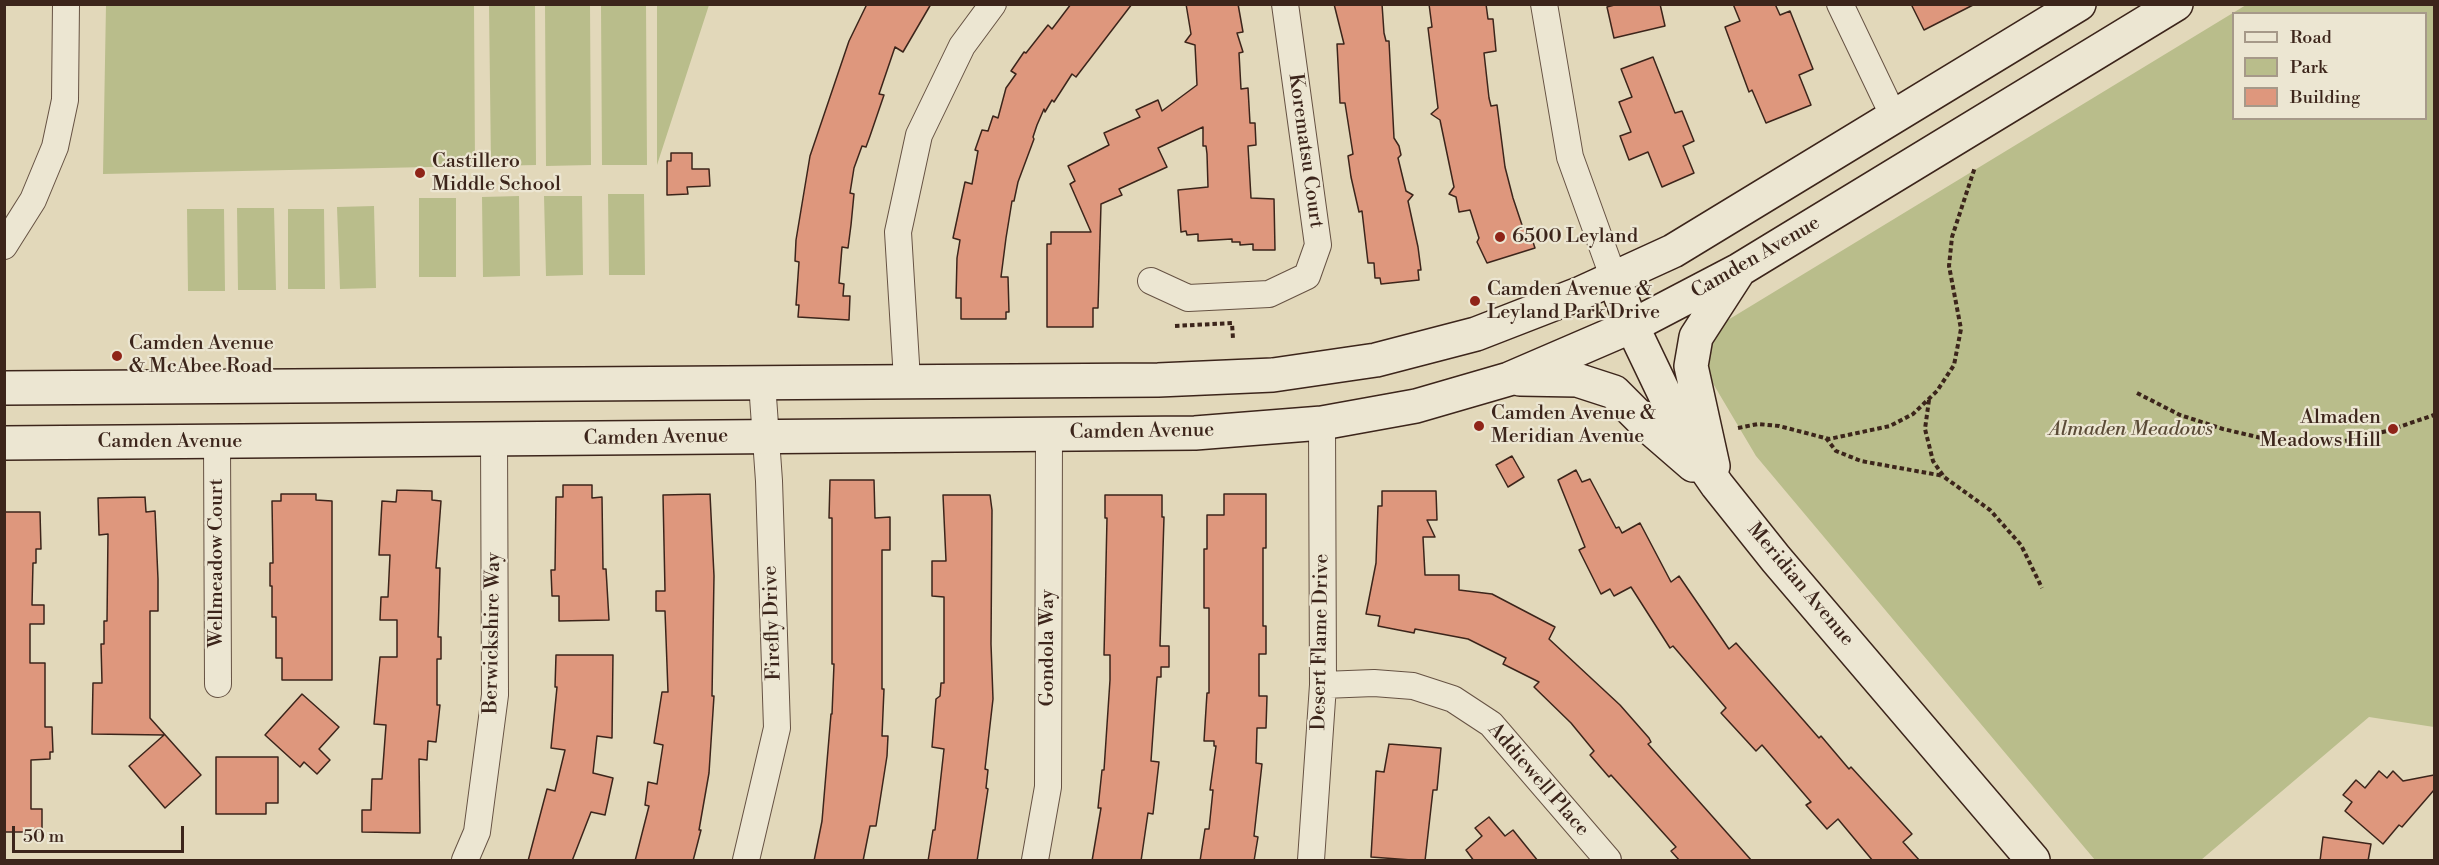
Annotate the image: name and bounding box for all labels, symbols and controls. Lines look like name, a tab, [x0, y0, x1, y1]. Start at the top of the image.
legend	[2232, 12, 2427, 120]
text: Road	[2290, 26, 2332, 49]
text: Park	[2290, 56, 2327, 79]
street label: Korematsu Court	[1282, 72, 1328, 230]
text: Building	[2290, 86, 2360, 109]
place label: Castillero Middle School	[432, 150, 561, 197]
marker: Castillero Middle School	[413, 166, 427, 180]
street label: Camden Avenue	[1687, 211, 1825, 305]
place label: 6500 Leyland	[1512, 225, 1638, 249]
marker: 6500 Leyland	[1493, 230, 1507, 244]
place label: Camden Avenue & Leyland Park Drive	[1487, 278, 1660, 325]
marker: Camden Avenue & Leyland Park Drive	[1468, 294, 1482, 308]
place label: Camden Avenue & McAbee Road	[129, 332, 274, 379]
marker: Camden Avenue & McAbee Road	[110, 349, 124, 363]
place label: Camden Avenue & Meridian Avenue	[1491, 402, 1656, 449]
place label: Almaden Meadows Hill	[2259, 406, 2381, 453]
park label: Almaden Meadows	[2049, 418, 2213, 442]
street label: Camden Avenue	[1069, 419, 1215, 445]
marker: Camden Avenue & Meridian Avenue	[1472, 419, 1486, 433]
marker: Almaden Meadows Hill	[2386, 422, 2400, 436]
street label: Camden Avenue	[583, 425, 729, 451]
street label: Camden Avenue	[98, 430, 242, 454]
street label: Wellmeadow Court	[205, 478, 229, 648]
street label: Meridian Avenue	[1741, 519, 1859, 651]
street label: Berwickshire Way	[480, 552, 506, 714]
street label: Desert Flame Drive	[1307, 553, 1335, 731]
street label: Firefly Drive	[759, 565, 787, 681]
street label: Gondola Way	[1036, 589, 1060, 707]
street label: Addiewell Place	[1482, 718, 1594, 842]
scale bar	[15, 814, 188, 852]
text: 50 m	[23, 825, 64, 848]

